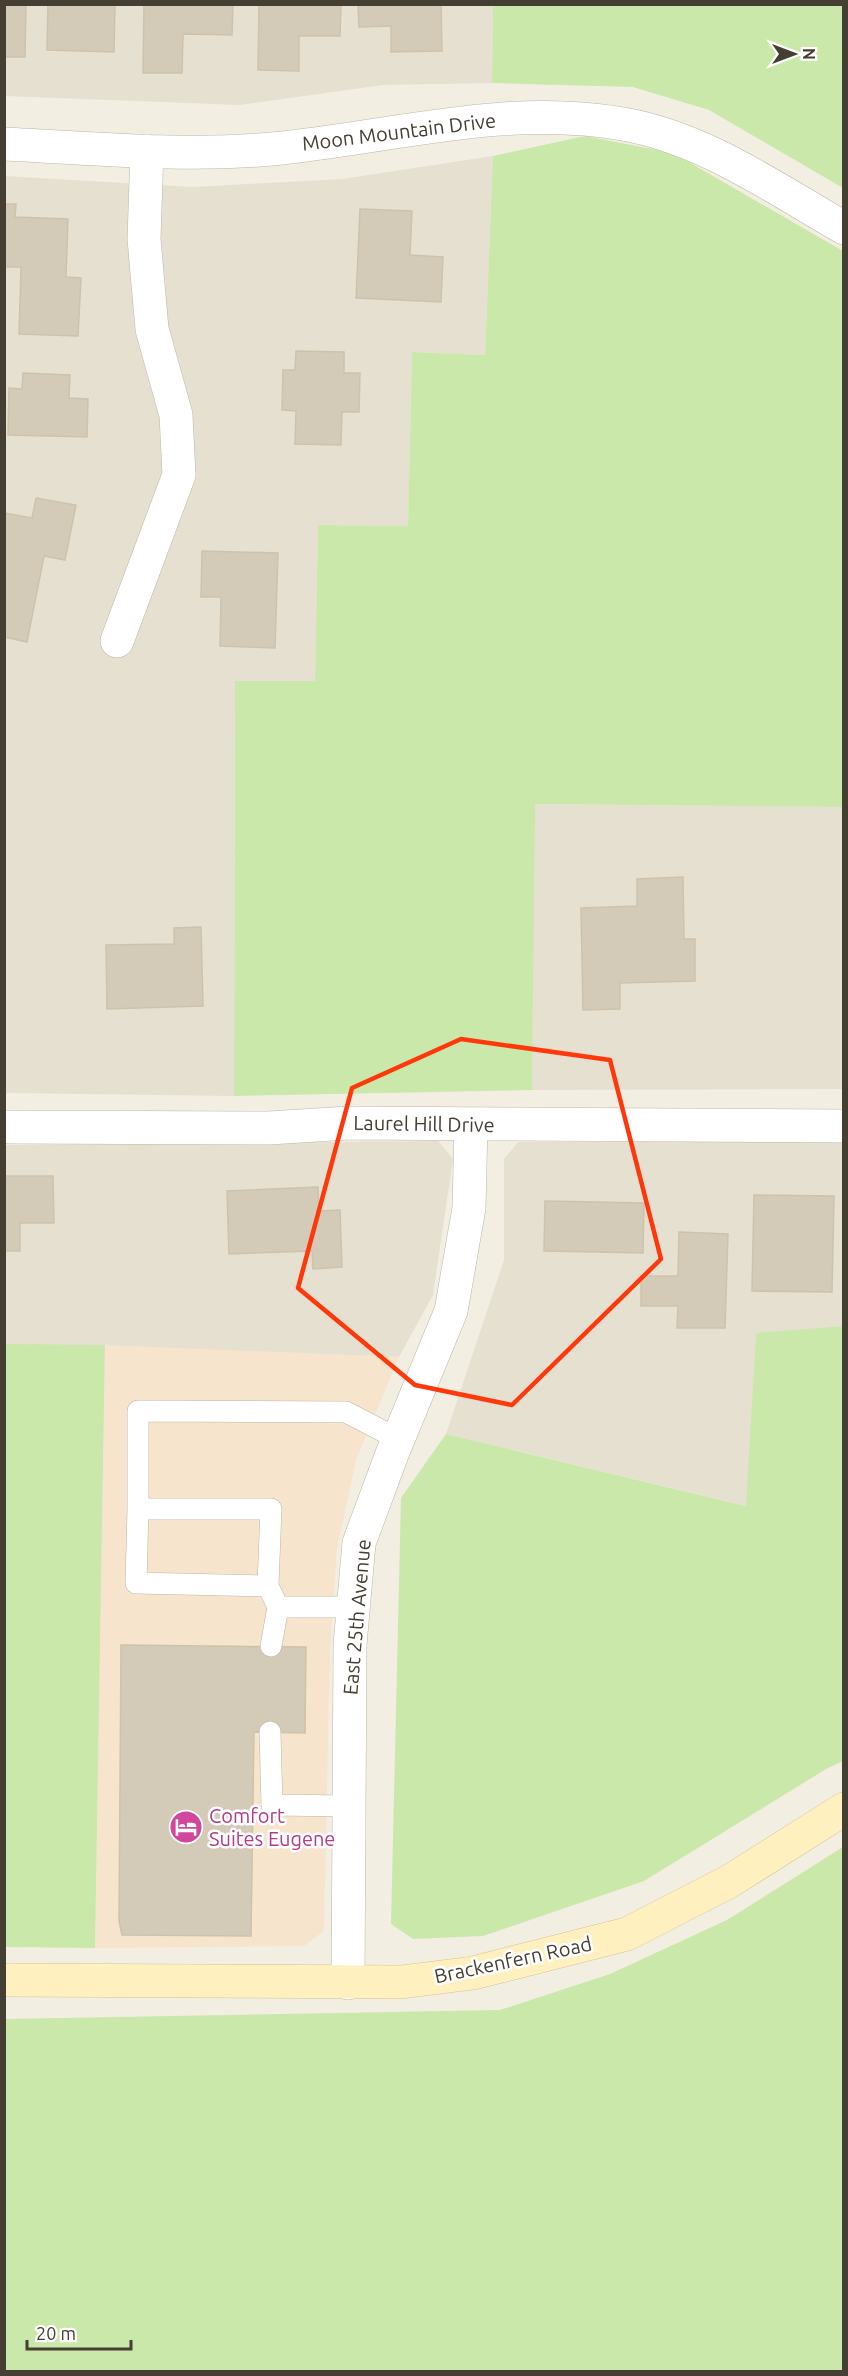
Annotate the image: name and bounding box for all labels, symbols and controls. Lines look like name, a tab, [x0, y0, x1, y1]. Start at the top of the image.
north arrow	[764, 24, 824, 84]
text: N	[800, 48, 818, 60]
street label: Moon Mountain Drive	[301, 108, 497, 155]
street label: Laurel Hill Drive	[353, 1111, 495, 1136]
street label: East 25th Avenue	[338, 1538, 375, 1696]
place label: Comfort Suites Eugene	[209, 1804, 335, 1850]
hotel icon: Comfort Suites Eugene	[168, 1809, 204, 1845]
street label: Brackenfern Road	[432, 1932, 594, 1987]
scale bar	[27, 2313, 130, 2351]
text: 20 m	[36, 2323, 76, 2343]

